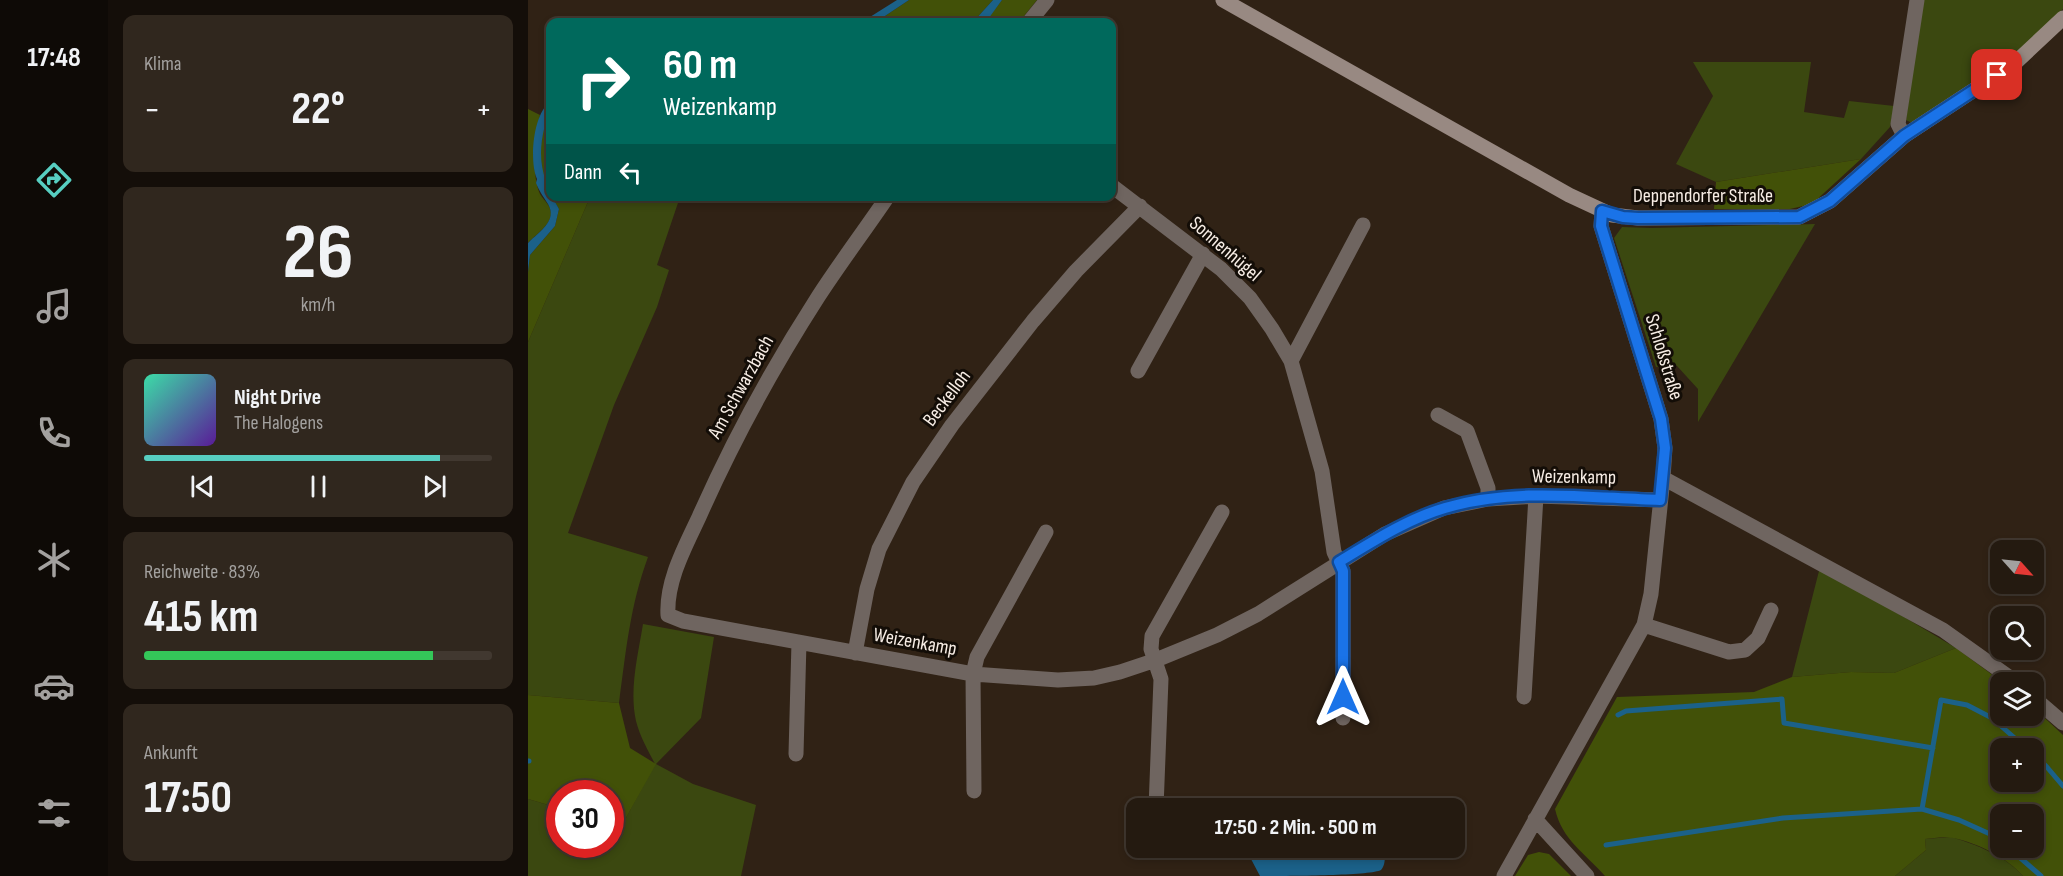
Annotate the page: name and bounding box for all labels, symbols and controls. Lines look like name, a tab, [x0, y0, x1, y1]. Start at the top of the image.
text: 60 m	[663, 40, 737, 91]
text: 17:48	[27, 42, 81, 74]
icon: right	[564, 42, 642, 120]
pin	[1971, 49, 2022, 100]
text: Klima	[144, 52, 182, 76]
icon: arrive	[1980, 58, 2013, 91]
text: 22°	[291, 82, 345, 137]
text: −	[144, 90, 160, 130]
text: +	[476, 90, 492, 130]
text: Weizenkamp	[663, 91, 777, 123]
icon: left	[614, 156, 647, 189]
icon: directions	[33, 159, 75, 201]
text: Dann	[564, 159, 602, 186]
street label: Deppendorfer Straße	[1633, 184, 1773, 208]
text: 26	[283, 207, 353, 300]
street label: Sonnenhügel	[1184, 211, 1266, 287]
icon: music	[33, 285, 75, 327]
text: km/h	[301, 293, 335, 317]
street label: Schloßstraße	[1640, 311, 1688, 403]
street label: Am Schwarzbach	[702, 331, 779, 444]
street label: Beckelloh	[918, 365, 976, 431]
text: Night Drive	[234, 384, 321, 411]
text: The Halogens	[234, 411, 323, 435]
icon: phone	[33, 412, 75, 454]
street label: Weizenkamp	[1532, 464, 1616, 490]
icon: previous	[186, 470, 219, 503]
icon: pause	[302, 470, 335, 503]
icon: next	[418, 470, 451, 503]
icon: climate	[33, 539, 75, 581]
north arrow	[1990, 540, 2044, 594]
map controls	[1990, 540, 2044, 858]
text: Reichweite · 83%	[144, 560, 260, 584]
text: 415 km	[144, 590, 258, 645]
button: search	[1990, 606, 2044, 660]
street label: Weizenkamp	[871, 623, 959, 661]
icon: car	[33, 665, 75, 707]
position arrow	[1311, 665, 1375, 729]
button: layers	[1990, 672, 2044, 726]
button: +	[1990, 738, 2044, 792]
text: Ankunft	[144, 741, 198, 765]
text: 17:50	[144, 771, 232, 826]
speed limit sign: 30	[546, 780, 624, 858]
icon: filters	[33, 792, 75, 834]
button: −	[1990, 804, 2044, 858]
text: 17:50 · 2 Min. · 500 m	[1214, 814, 1377, 841]

